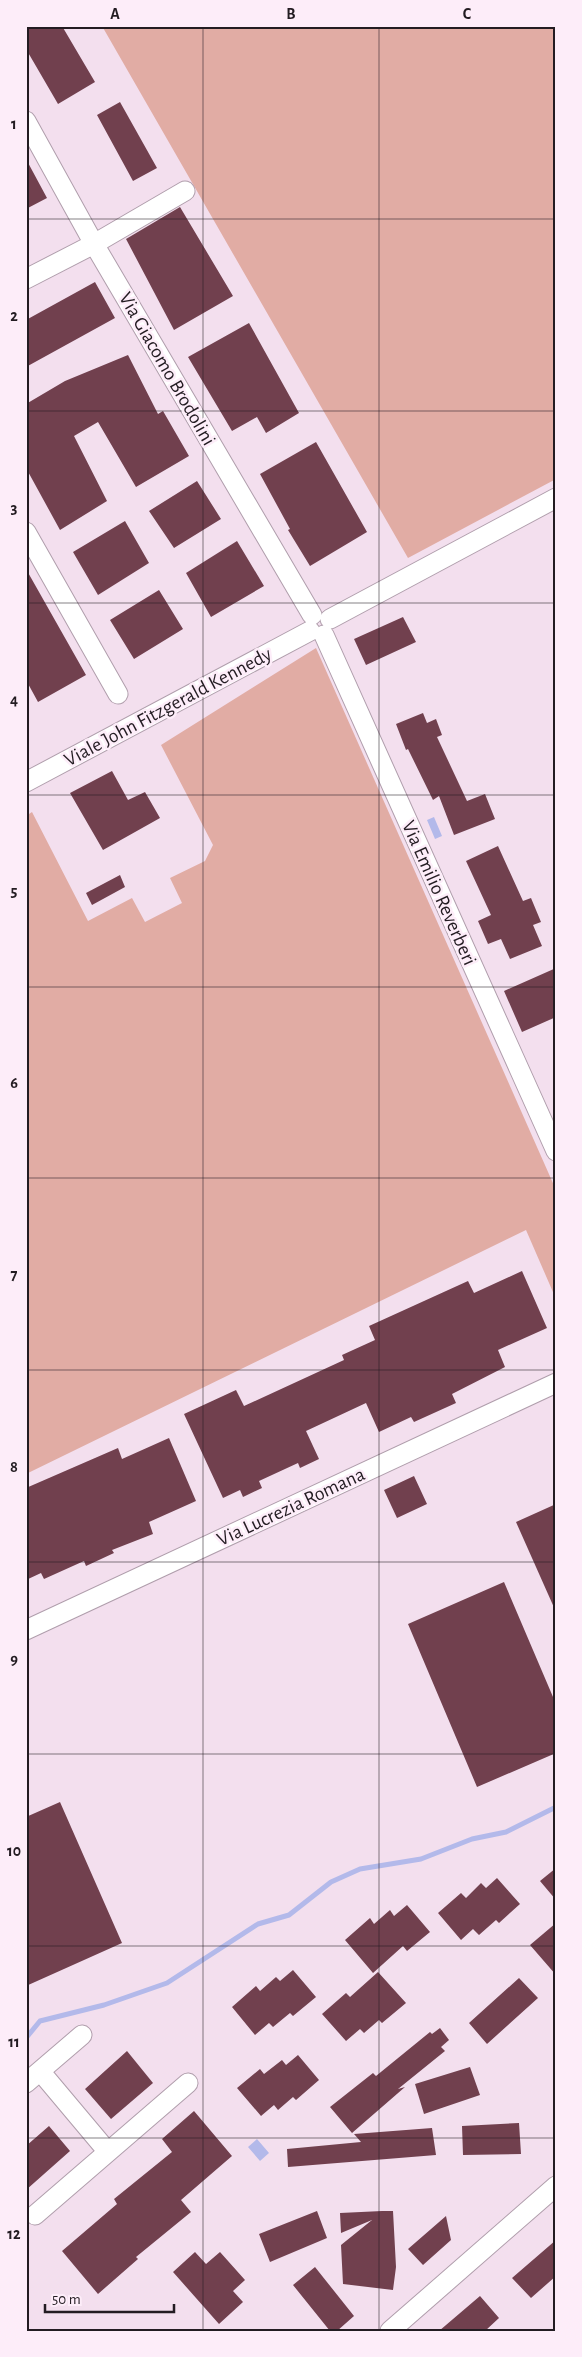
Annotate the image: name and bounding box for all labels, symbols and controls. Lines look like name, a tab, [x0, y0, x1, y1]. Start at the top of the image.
text: A	[110, 6, 120, 22]
text: B	[286, 6, 296, 22]
text: C	[463, 6, 472, 22]
text: 1	[11, 116, 17, 132]
street label: Via Giacomo Brodolini	[115, 289, 219, 449]
text: 2	[10, 308, 18, 324]
text: 3	[11, 500, 18, 516]
street label: Viale John Fitzgerald Kennedy	[61, 644, 275, 770]
text: 4	[10, 692, 18, 708]
street label: Via Emilio Reverberi	[398, 818, 480, 968]
text: 5	[11, 883, 18, 899]
text: 6	[10, 1075, 18, 1091]
text: 7	[11, 1267, 18, 1283]
text: 8	[10, 1459, 18, 1475]
street label: Via Lucrezia Romana	[214, 1464, 368, 1550]
text: 9	[10, 1651, 18, 1667]
text: 10	[7, 1843, 21, 1859]
text: 11	[8, 2034, 20, 2050]
text: 12	[7, 2226, 21, 2242]
scale bar	[45, 2282, 174, 2314]
text: 50 m	[52, 2292, 81, 2307]

